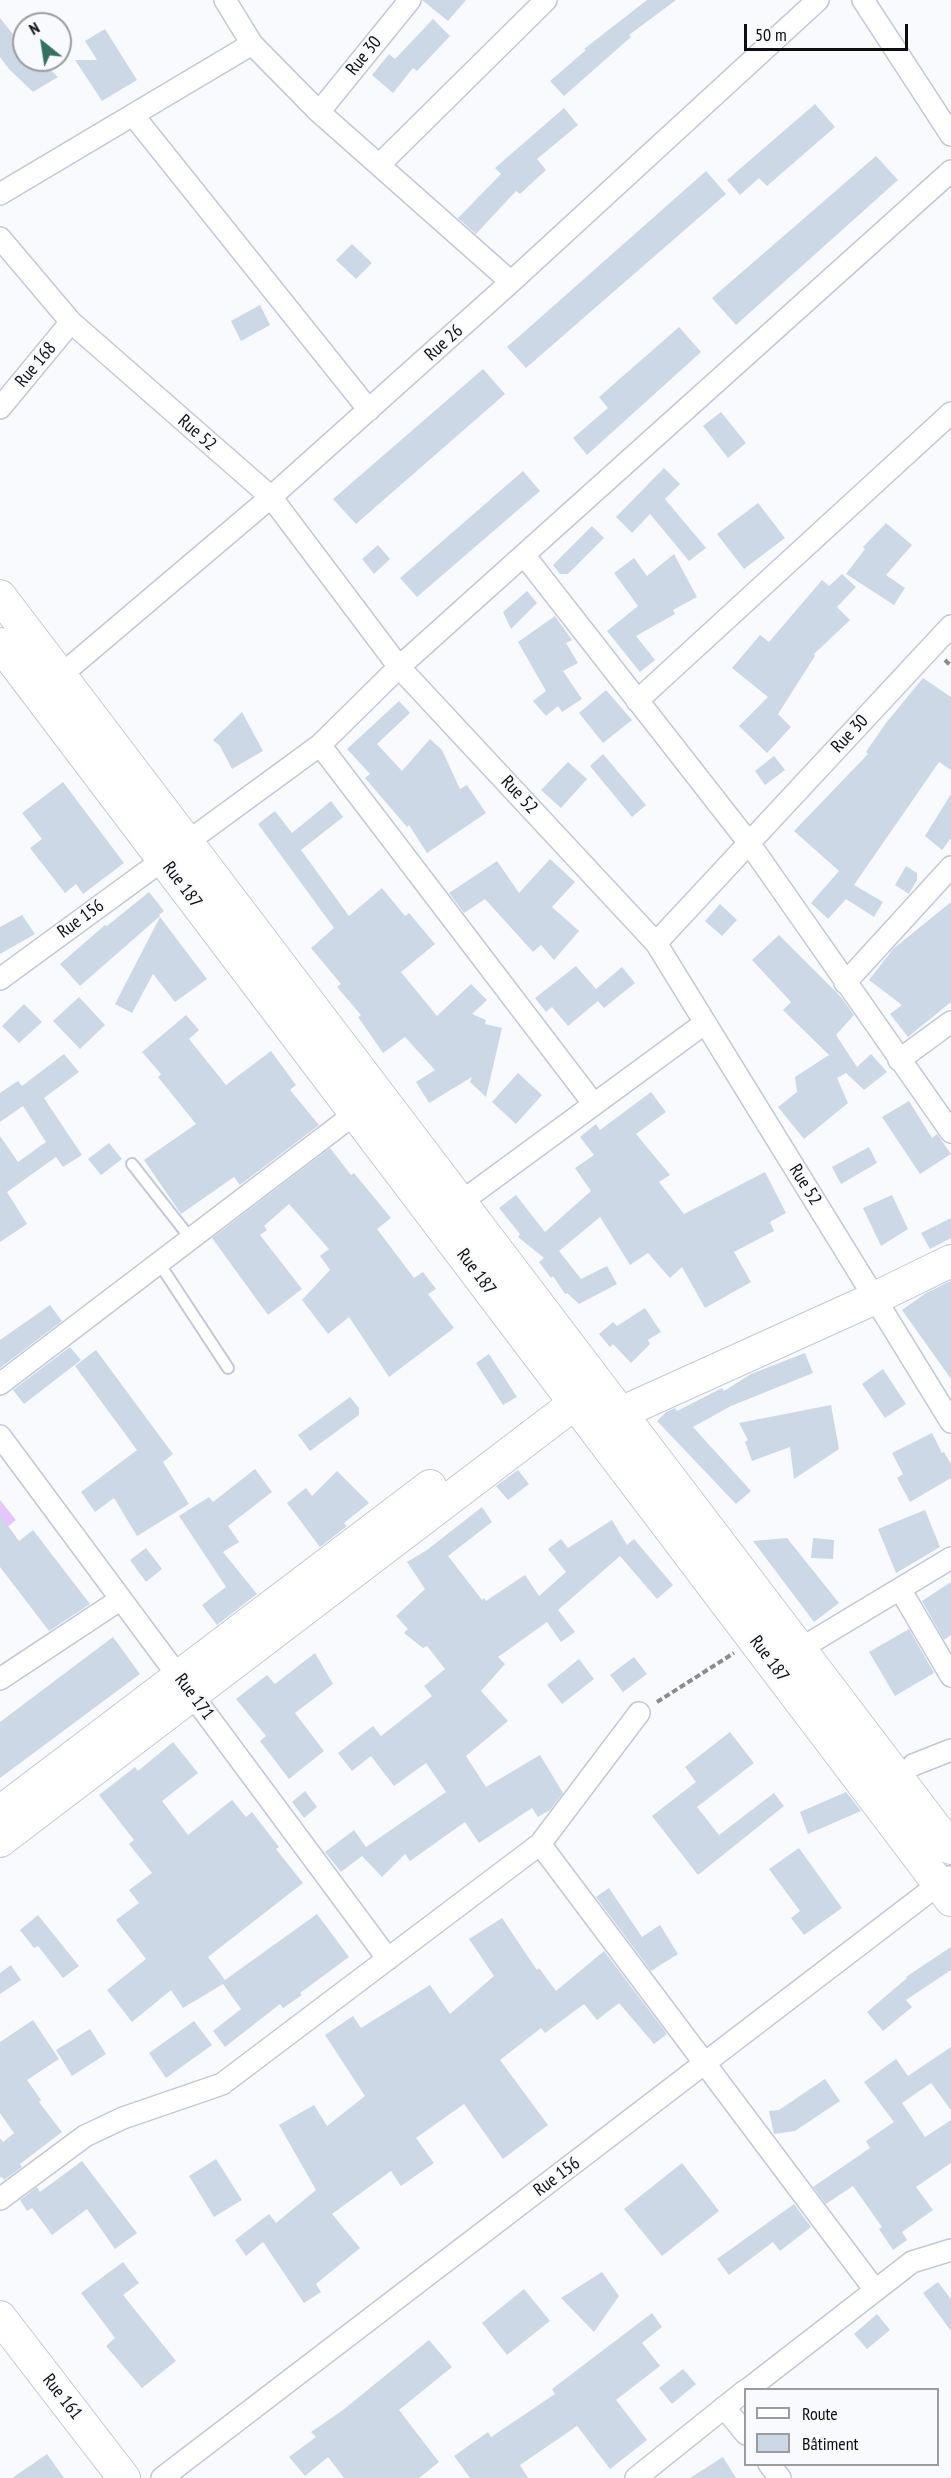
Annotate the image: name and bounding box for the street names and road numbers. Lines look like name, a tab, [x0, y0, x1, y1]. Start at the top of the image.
street label: Rue 30	[342, 32, 386, 80]
street label: Rue 26	[420, 320, 468, 366]
street label: Rue 168	[11, 338, 61, 392]
street label: Rue 52	[173, 410, 221, 456]
street label: Rue 30	[827, 711, 873, 757]
street label: Rue 52	[496, 772, 542, 818]
street label: Rue 187	[158, 858, 206, 912]
street label: Rue 156	[54, 895, 108, 943]
street label: Rue 52	[784, 1161, 826, 1209]
street label: Rue 187	[452, 1245, 500, 1299]
street label: Rue 187	[745, 1632, 793, 1686]
street label: Rue 171	[170, 1670, 218, 1724]
street label: Rue 156	[530, 2153, 584, 2201]
street label: Rue 161	[37, 2370, 87, 2424]

